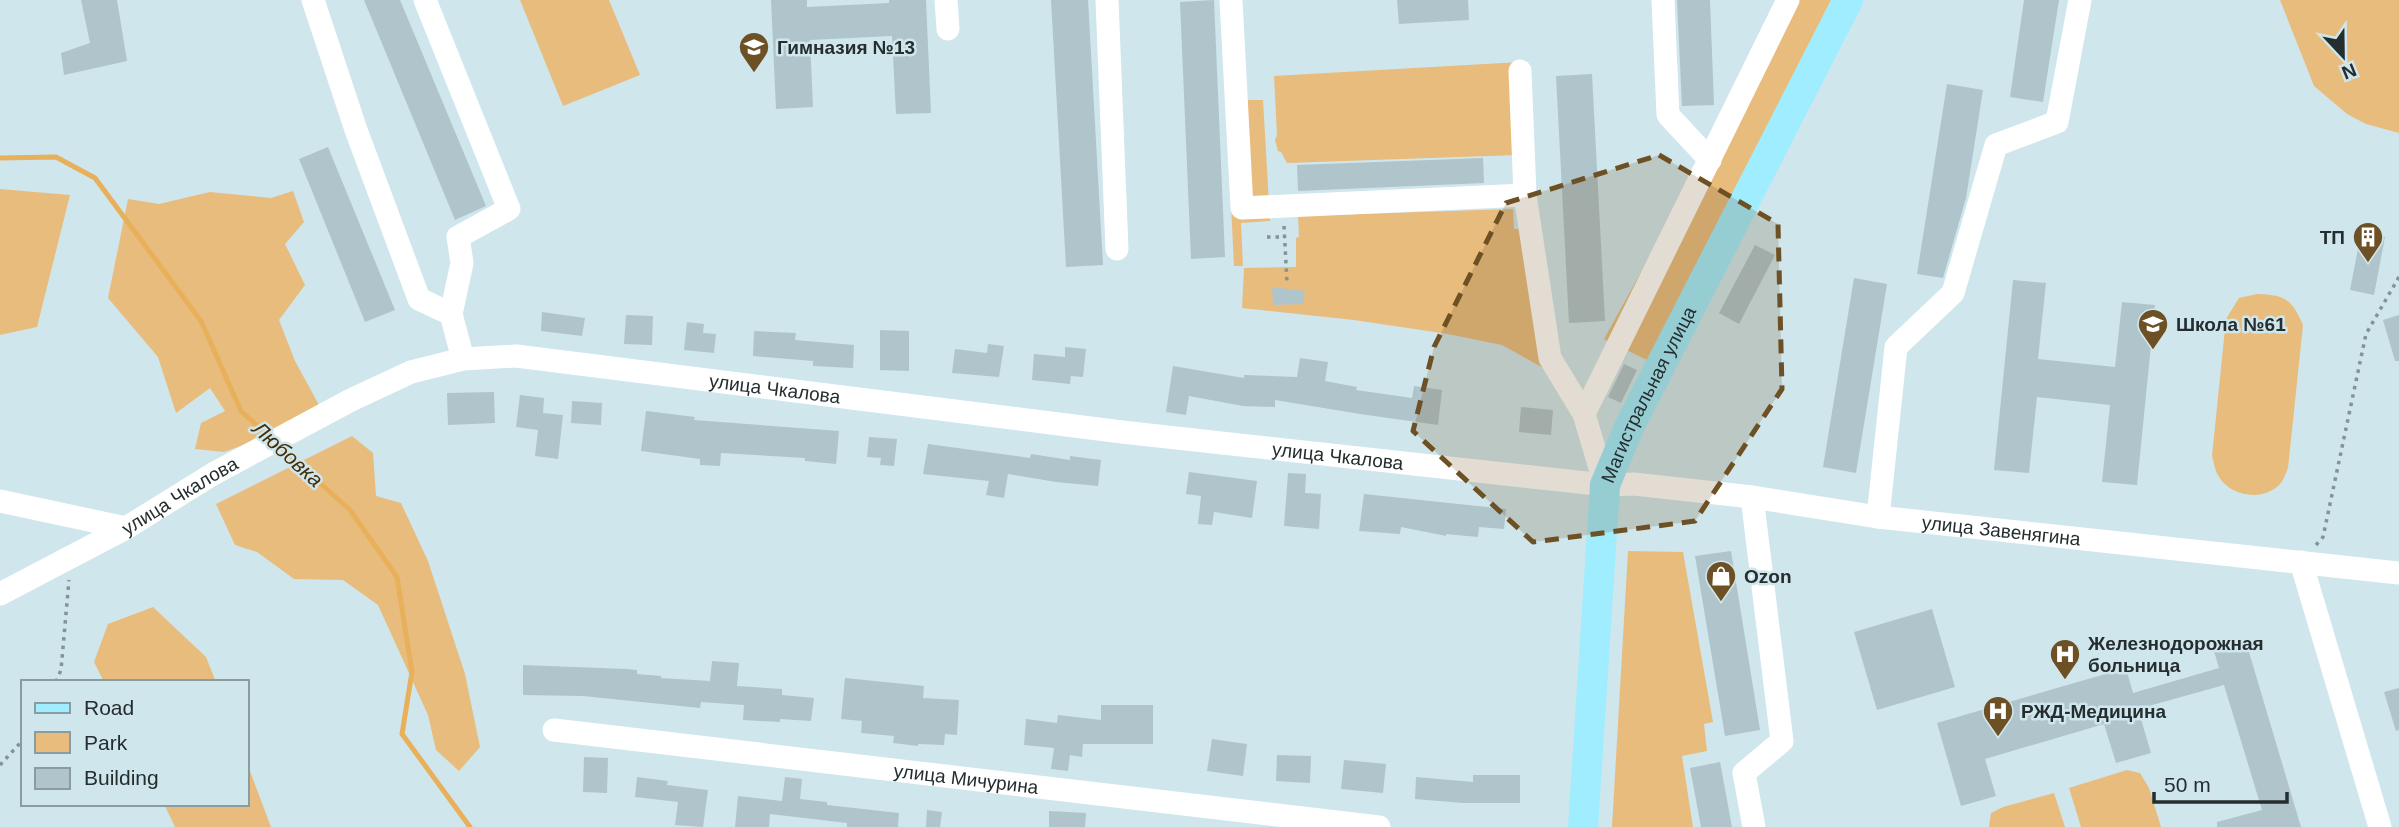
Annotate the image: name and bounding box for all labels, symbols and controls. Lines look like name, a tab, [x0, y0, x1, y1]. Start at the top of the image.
north arrow	[2308, 21, 2378, 91]
school or university icon: Гимназия №13	[737, 30, 771, 74]
place label: Гимназия №13	[777, 37, 915, 58]
text: N	[2339, 59, 2359, 84]
building icon: ТП	[2351, 220, 2385, 264]
place label: ТП	[2320, 227, 2345, 248]
street label: Магистральная улица	[1597, 302, 1700, 486]
school or university icon: Школа №61	[2136, 307, 2170, 351]
place label: Школа №61	[2176, 314, 2286, 335]
street label: улица Чкалова	[708, 370, 842, 407]
water label: Любовка	[247, 415, 328, 491]
street label: улица Чкалова	[1271, 438, 1405, 473]
street label: улица Чкалова	[118, 452, 242, 539]
street label: улица Завенягина	[1921, 511, 2082, 549]
shop icon: Ozon	[1704, 559, 1738, 603]
place label: Ozon	[1744, 566, 1792, 587]
place label: Железнодорожная больница	[2087, 633, 2264, 676]
hospital icon: Железнодорожная больница	[2048, 637, 2082, 681]
legend	[21, 680, 248, 806]
hospital icon: РЖД-Медицина	[1981, 694, 2015, 738]
text: Road	[84, 696, 134, 719]
place label: РЖД-Медицина	[2021, 701, 2166, 722]
text: Park	[84, 731, 128, 754]
street label: улица Мичурина	[893, 760, 1040, 797]
scale bar	[2154, 760, 2287, 804]
text: Building	[84, 766, 159, 789]
text: 50 m	[2164, 773, 2211, 796]

